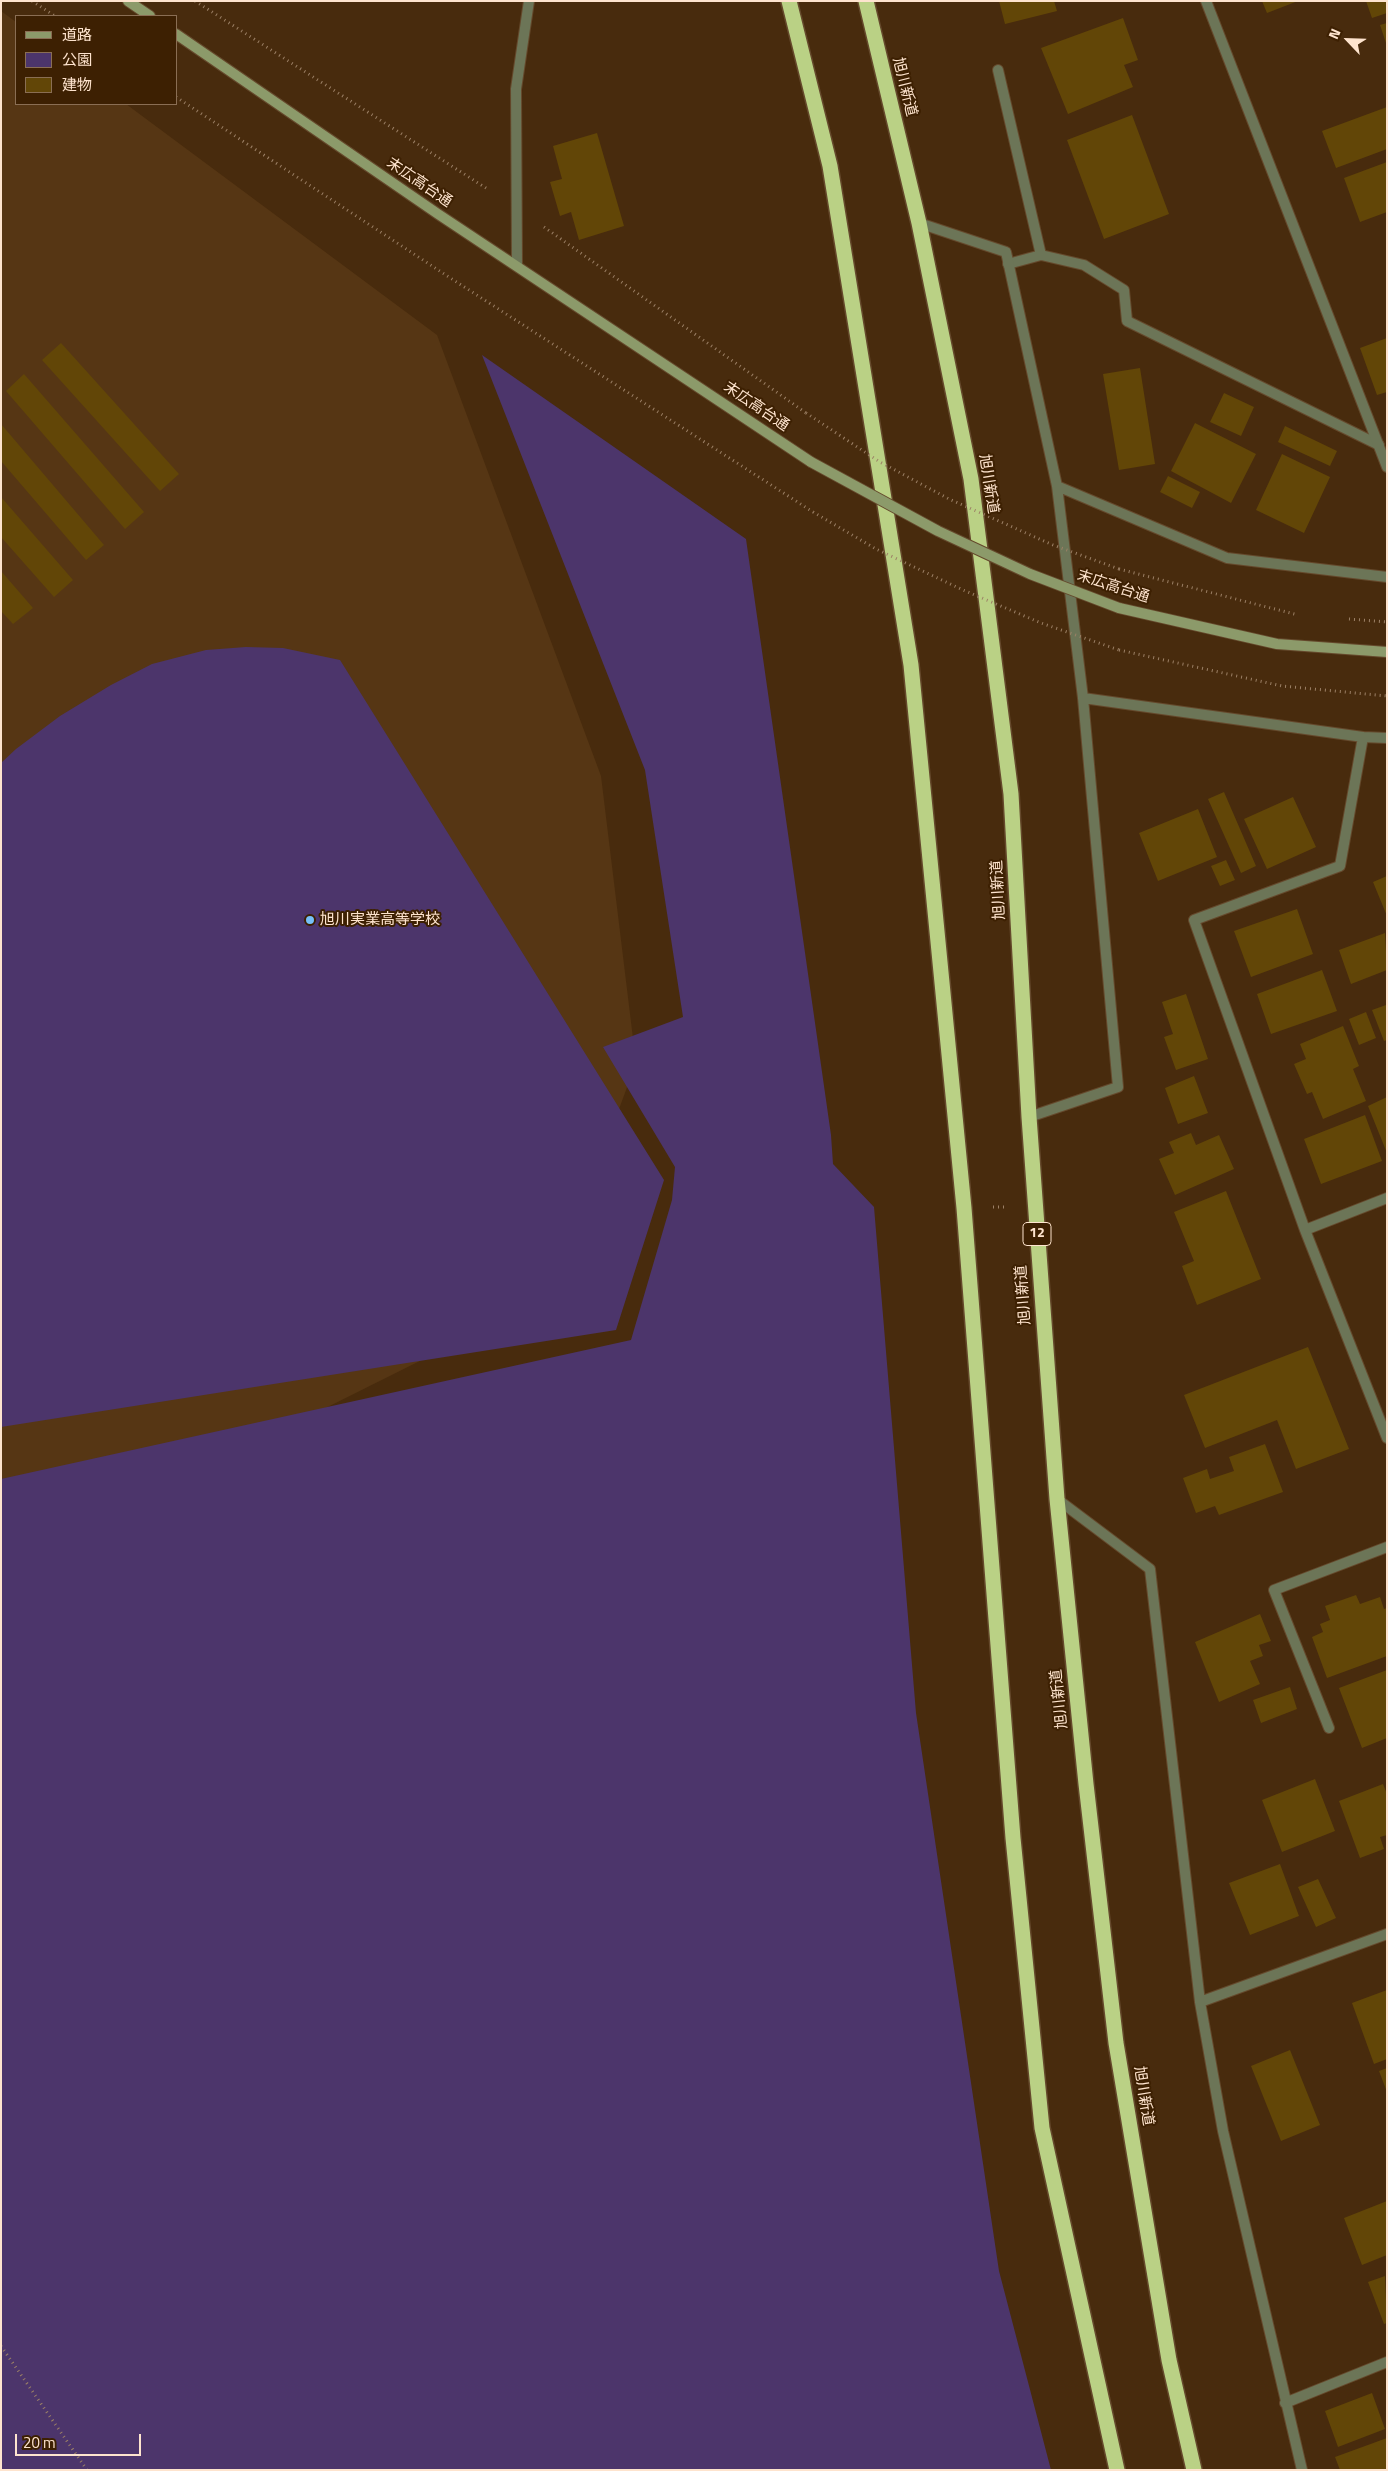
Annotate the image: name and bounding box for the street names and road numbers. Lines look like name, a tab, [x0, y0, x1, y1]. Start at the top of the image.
street label: 旭川新道	[888, 56, 920, 118]
street label: 末広高台通	[383, 155, 455, 211]
street label: 末広高台通	[720, 379, 792, 435]
street label: 旭川新道	[974, 453, 1002, 515]
street label: 末広高台通	[1075, 567, 1151, 607]
street label: 旭川新道	[988, 860, 1010, 920]
road number: 12	[1023, 1222, 1051, 1246]
street label: 旭川新道	[1013, 1264, 1035, 1326]
street label: 旭川新道	[1048, 1668, 1072, 1730]
street label: 旭川新道	[1129, 2065, 1157, 2127]

